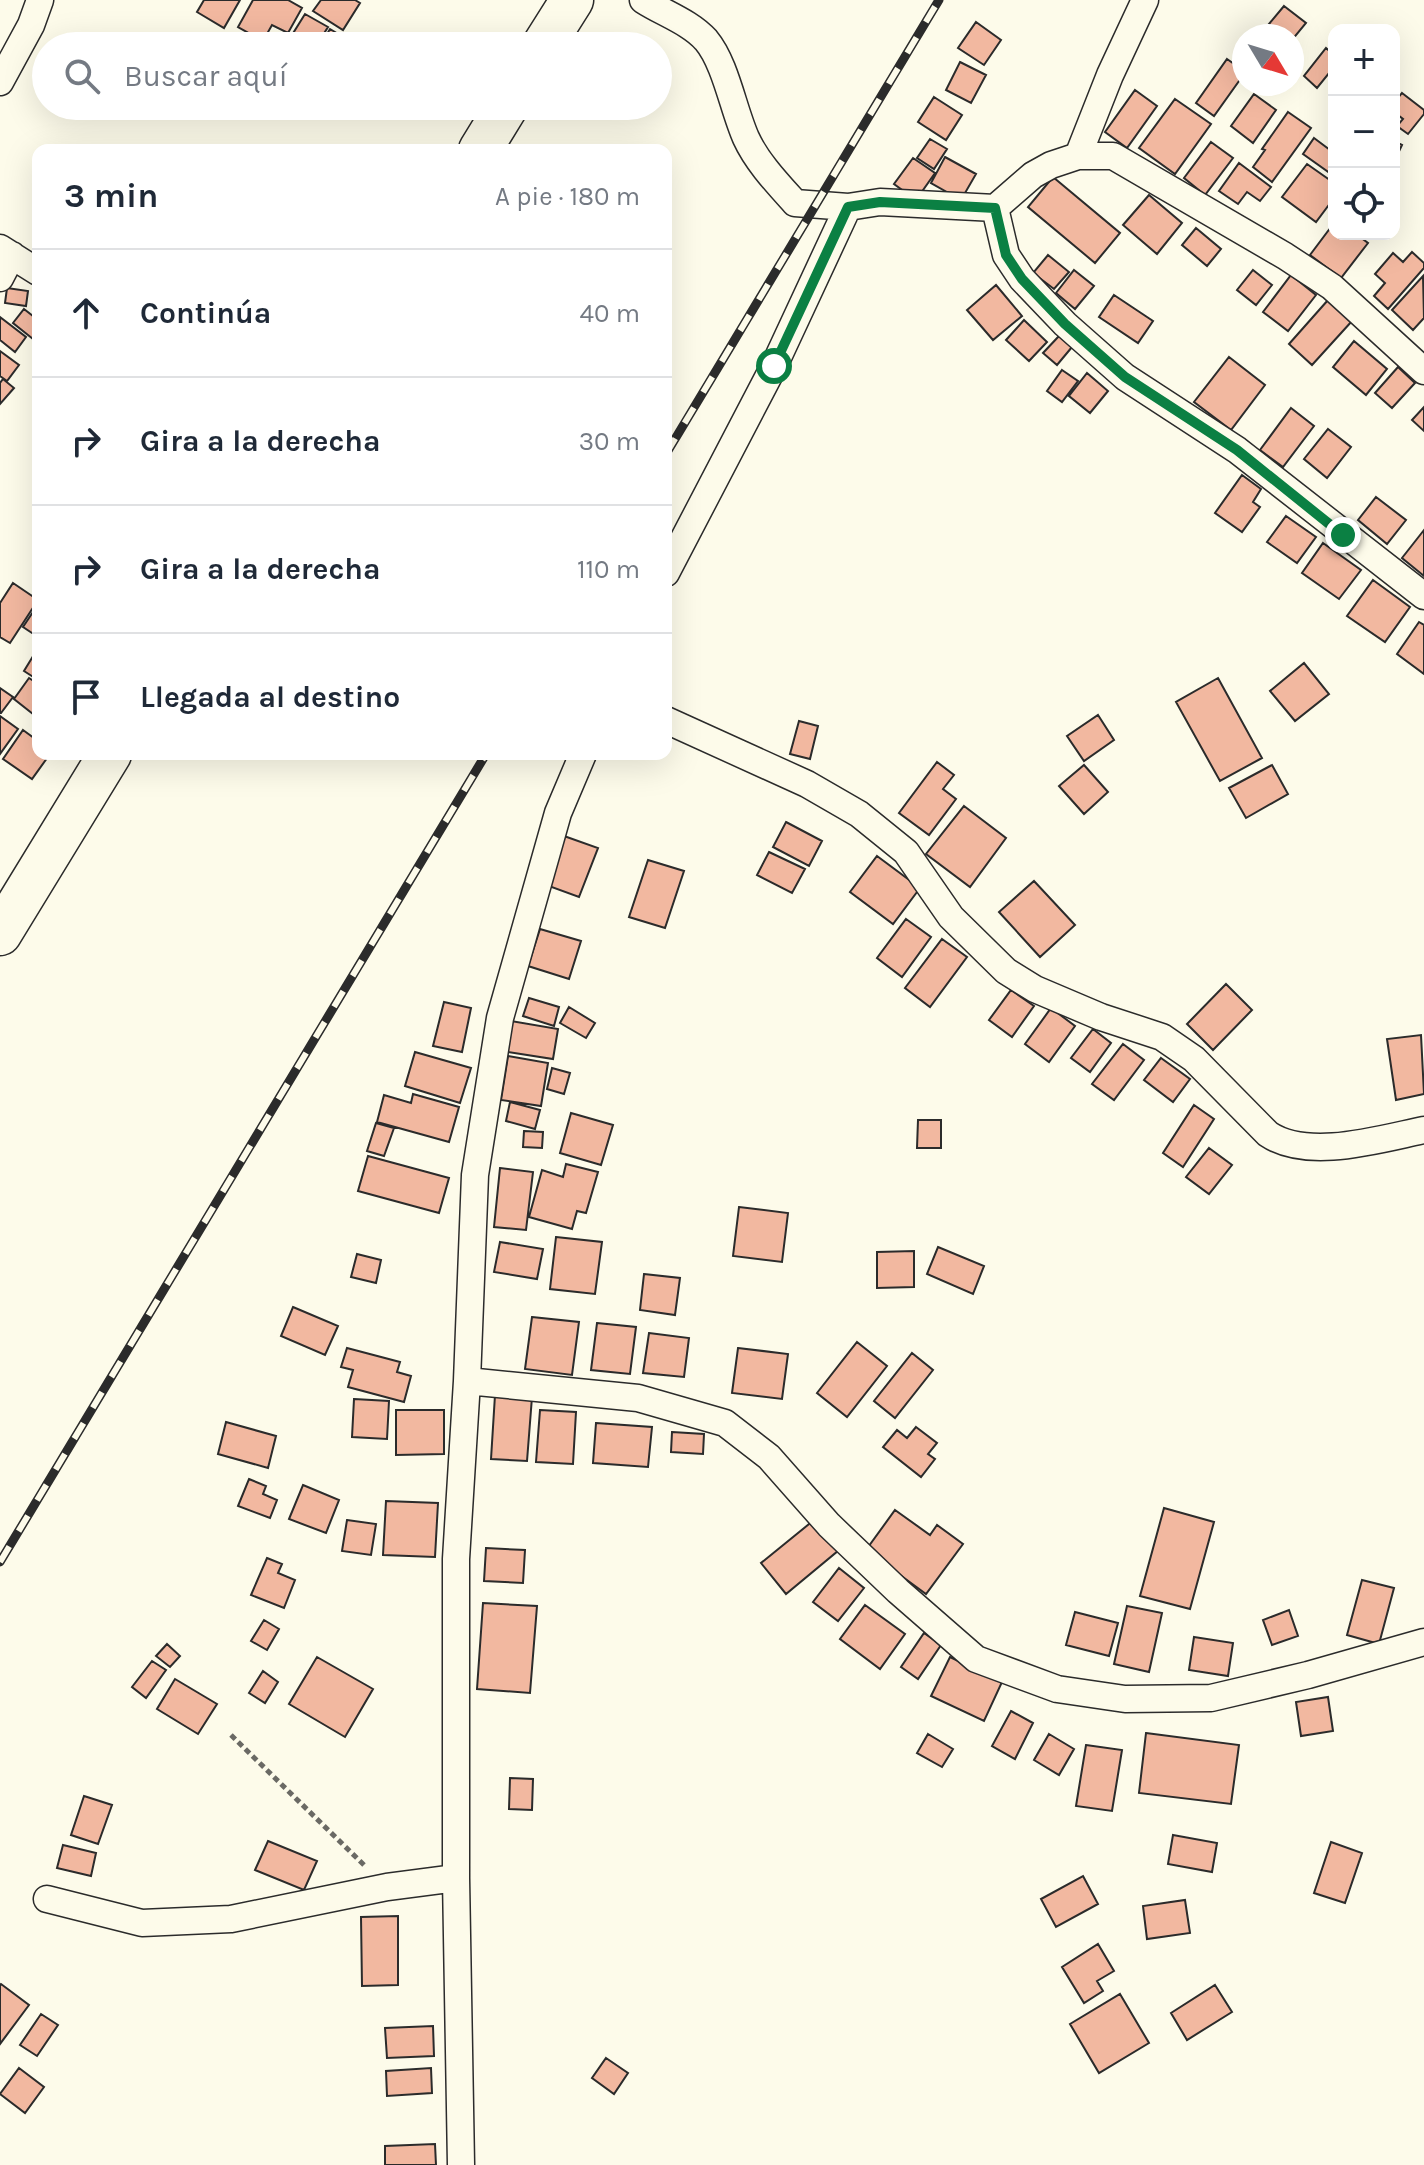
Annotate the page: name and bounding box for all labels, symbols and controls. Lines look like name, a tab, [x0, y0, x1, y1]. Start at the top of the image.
north arrow	[1232, 24, 1304, 96]
map controls	[1328, 24, 1400, 240]
button: +	[1328, 24, 1400, 96]
search box	[32, 32, 672, 120]
icon: search	[60, 54, 104, 98]
text: Buscar aquí	[124, 58, 288, 94]
button: −	[1328, 96, 1400, 168]
button: locate	[1328, 168, 1400, 240]
text: 3 min	[64, 176, 158, 216]
text: A pie · 180 m	[495, 181, 640, 212]
icon: ahead	[64, 291, 108, 335]
text: Continúa	[140, 295, 271, 331]
text: 40 m	[580, 298, 640, 329]
route start	[756, 348, 792, 384]
icon: right	[64, 419, 108, 463]
text: Gira a la derecha	[140, 423, 381, 459]
text: 30 m	[579, 426, 640, 457]
route end	[1325, 517, 1361, 553]
icon: right	[64, 547, 108, 591]
text: Gira a la derecha	[140, 551, 381, 587]
text: 110 m	[577, 554, 640, 585]
icon: arrive	[64, 675, 108, 719]
text: Llegada al destino	[140, 679, 400, 715]

